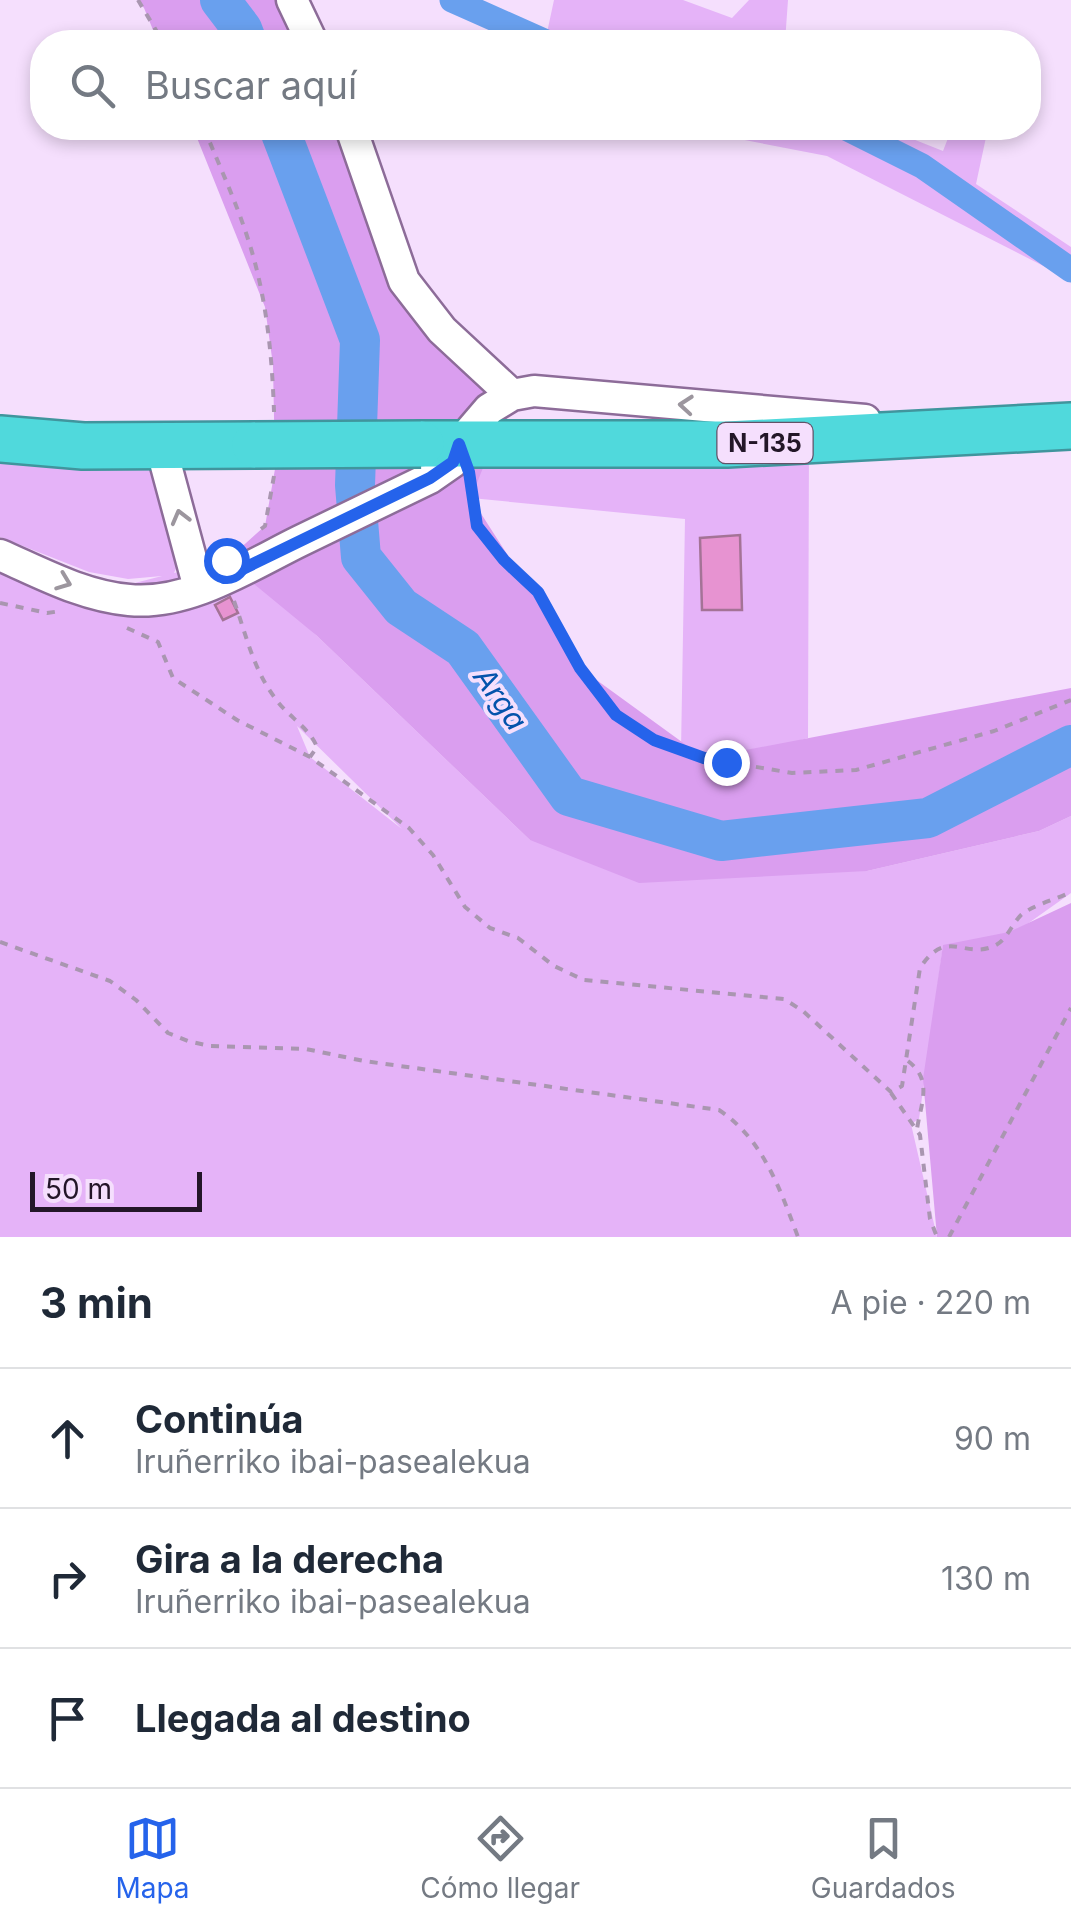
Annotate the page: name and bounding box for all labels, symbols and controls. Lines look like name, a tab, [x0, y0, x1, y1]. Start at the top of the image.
search box	[30, 30, 1041, 140]
icon: search	[65, 58, 120, 113]
text: Buscar aquí	[145, 62, 357, 108]
one-way arrow	[678, 394, 694, 416]
road number: N-135	[718, 423, 812, 463]
one-way arrow	[170, 509, 191, 526]
route start	[204, 538, 250, 584]
one-way arrow	[54, 571, 71, 591]
water label: Arga	[466, 659, 535, 737]
route end	[704, 740, 750, 786]
scale bar	[30, 1167, 202, 1212]
text: 50 m	[45, 1172, 112, 1206]
text: 3 min	[40, 1277, 153, 1328]
text: A pie · 220 m	[830, 1283, 1031, 1322]
text: Continúa	[135, 1396, 304, 1442]
icon: ahead	[40, 1411, 95, 1466]
text: 90 m	[954, 1419, 1031, 1458]
text: Iruñerriko ibai-pasealekua	[135, 1442, 531, 1481]
text: Gira a la derecha	[135, 1536, 444, 1582]
icon: right	[40, 1551, 95, 1606]
text: 130 m	[941, 1559, 1031, 1598]
text: Iruñerriko ibai-pasealekua	[135, 1582, 531, 1621]
icon: arrive	[40, 1691, 95, 1746]
text: Llegada al destino	[135, 1695, 471, 1741]
tab: Mapa	[115, 1811, 190, 1905]
tab: Cómo llegar	[420, 1811, 580, 1905]
tab: Guardados	[811, 1811, 956, 1905]

